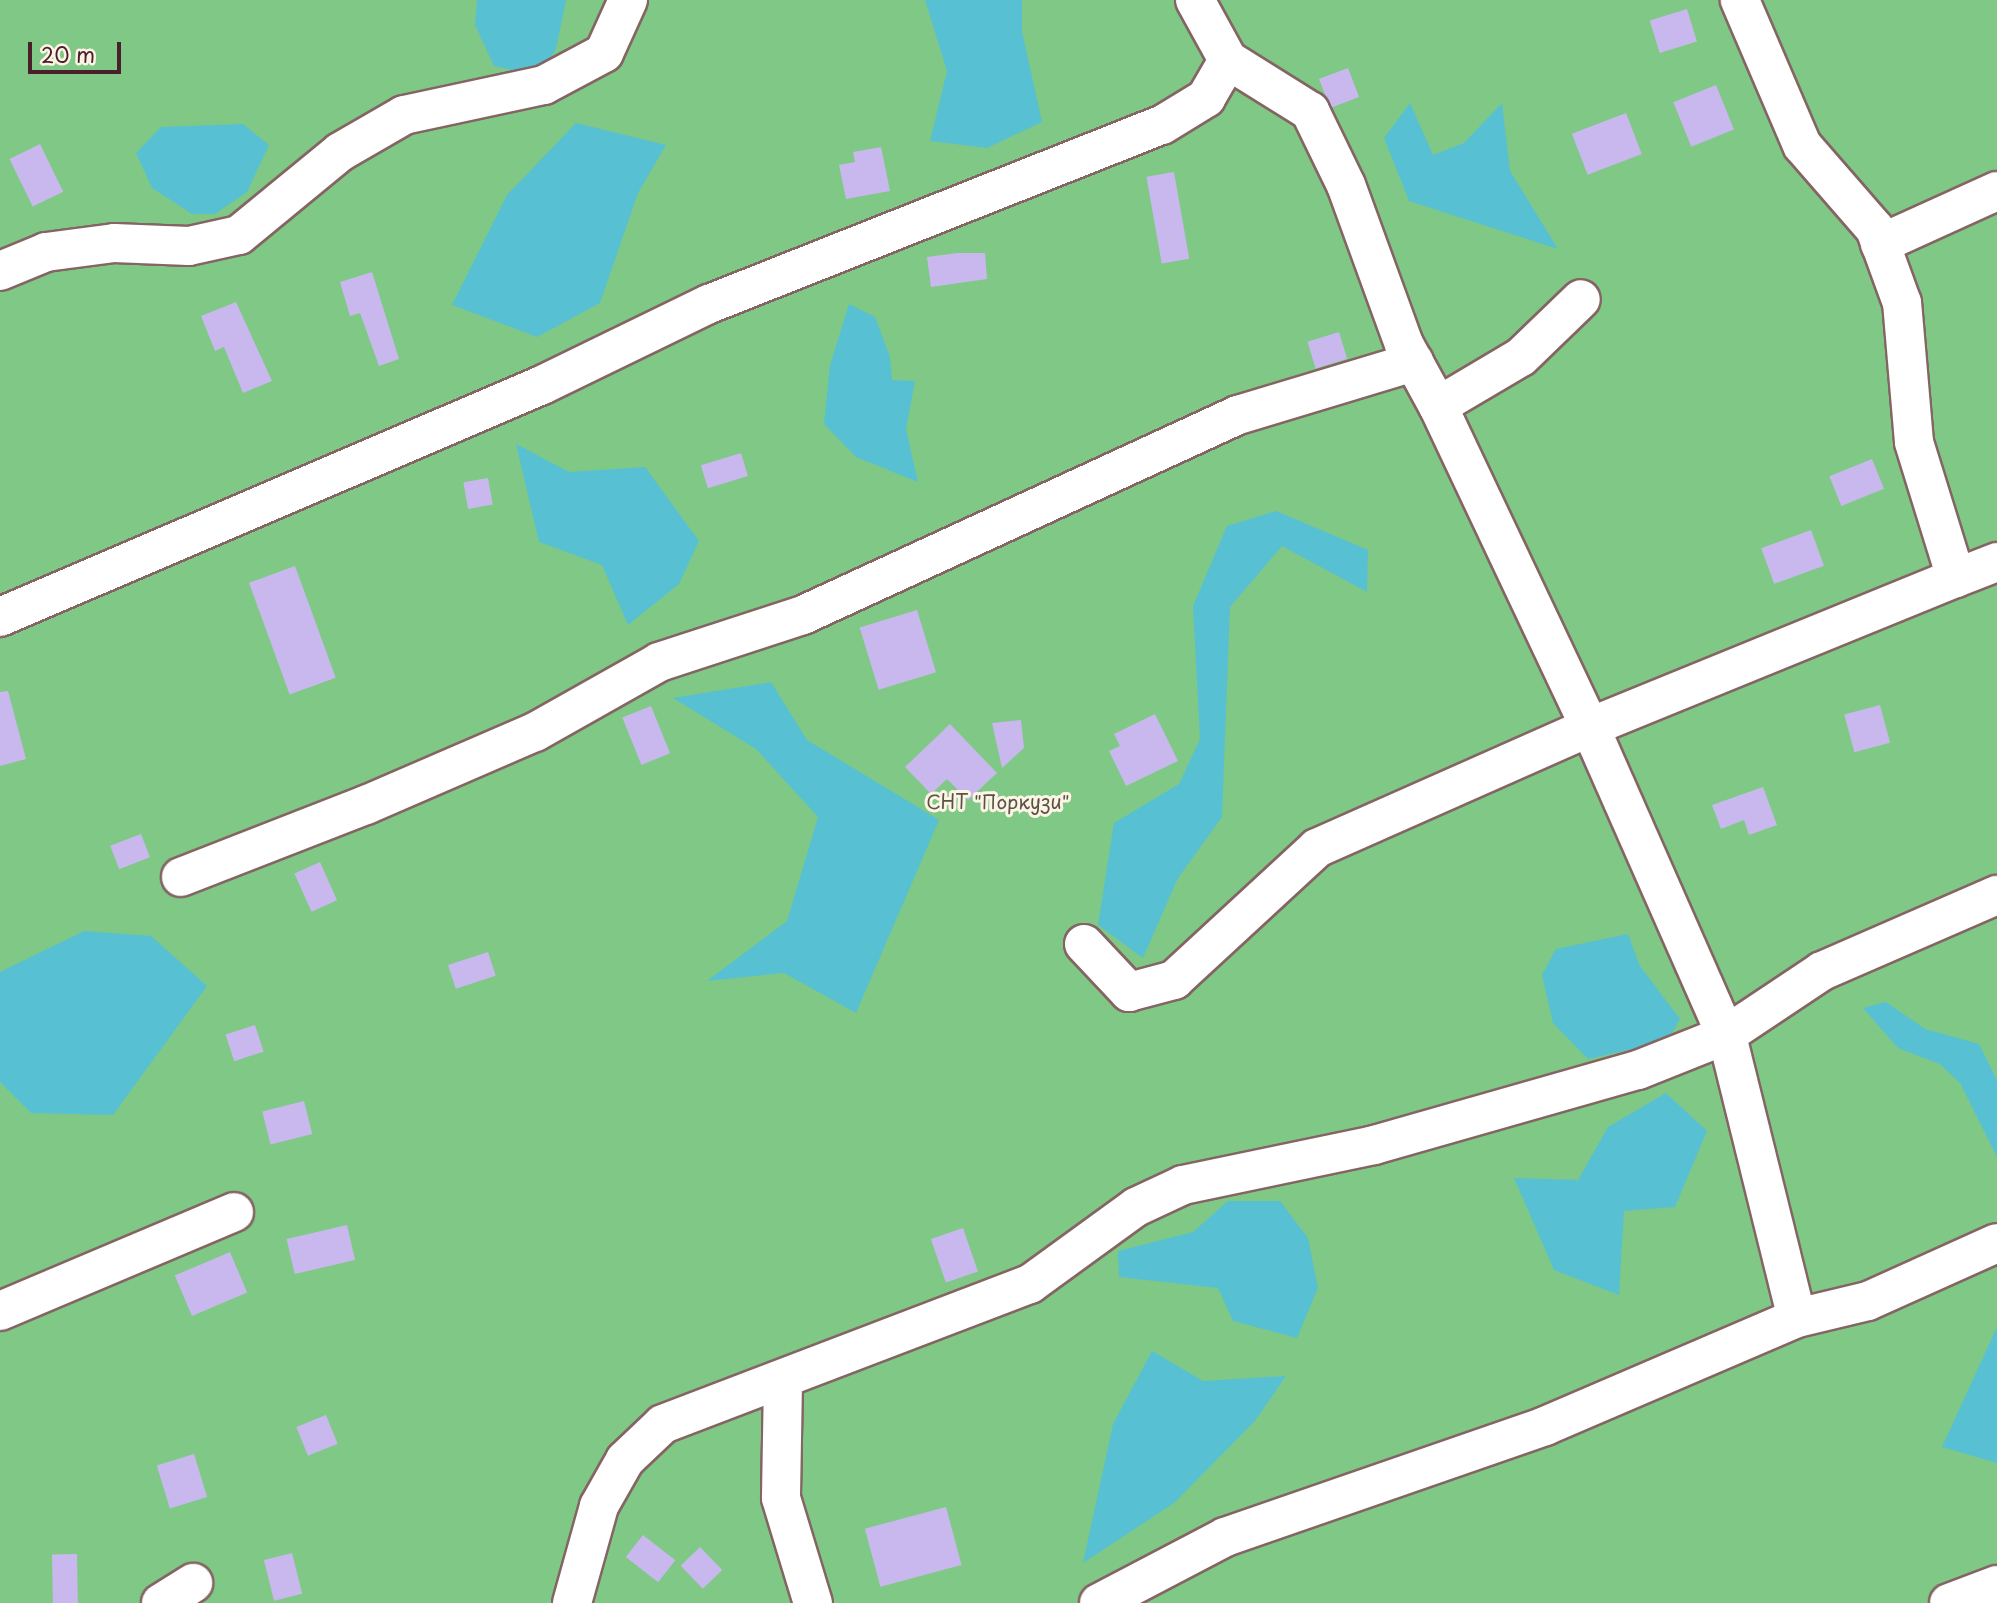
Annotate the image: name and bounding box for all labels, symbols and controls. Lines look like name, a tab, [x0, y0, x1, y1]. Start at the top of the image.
scale bar	[32, 28, 124, 72]
text: 20 m	[41, 38, 95, 70]
park label: СНТ "Поркузи"	[926, 791, 1070, 813]

